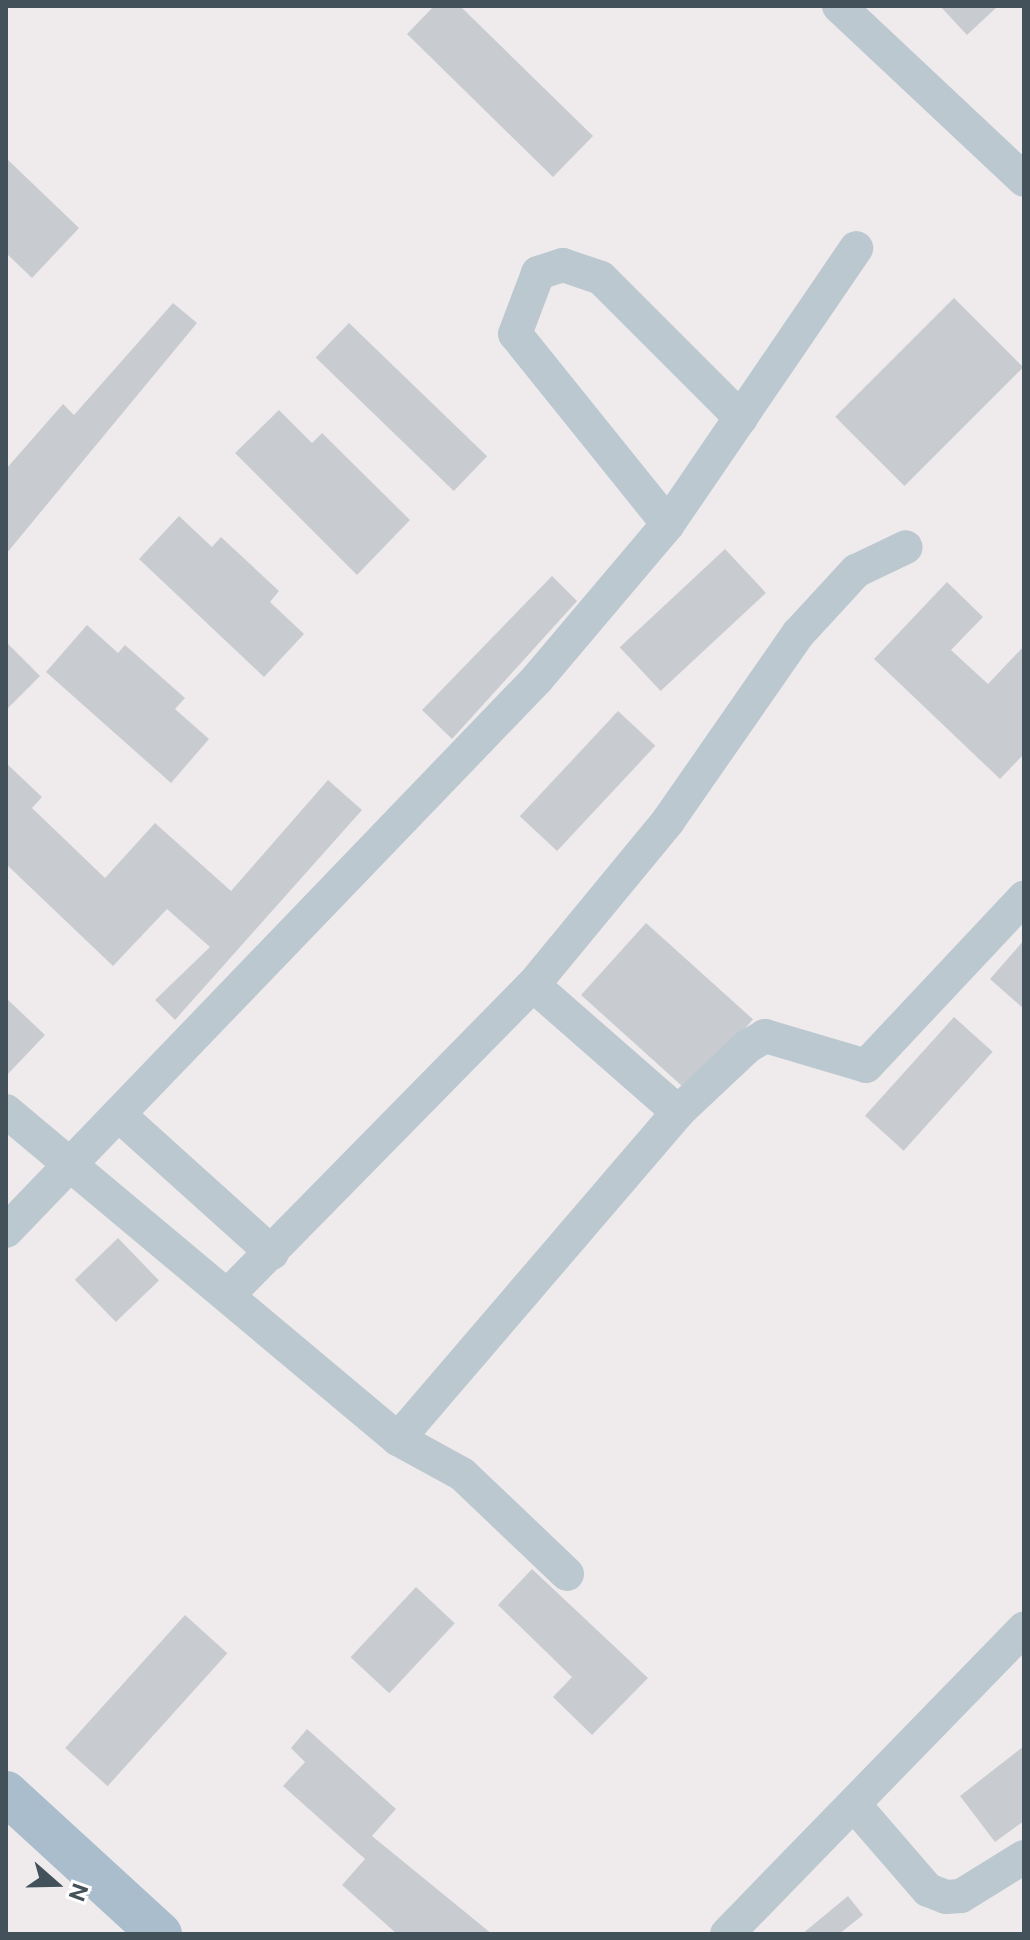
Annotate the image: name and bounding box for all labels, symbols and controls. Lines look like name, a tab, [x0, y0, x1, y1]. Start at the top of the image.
north arrow	[16, 1844, 96, 1924]
text: N	[63, 1880, 94, 1905]

